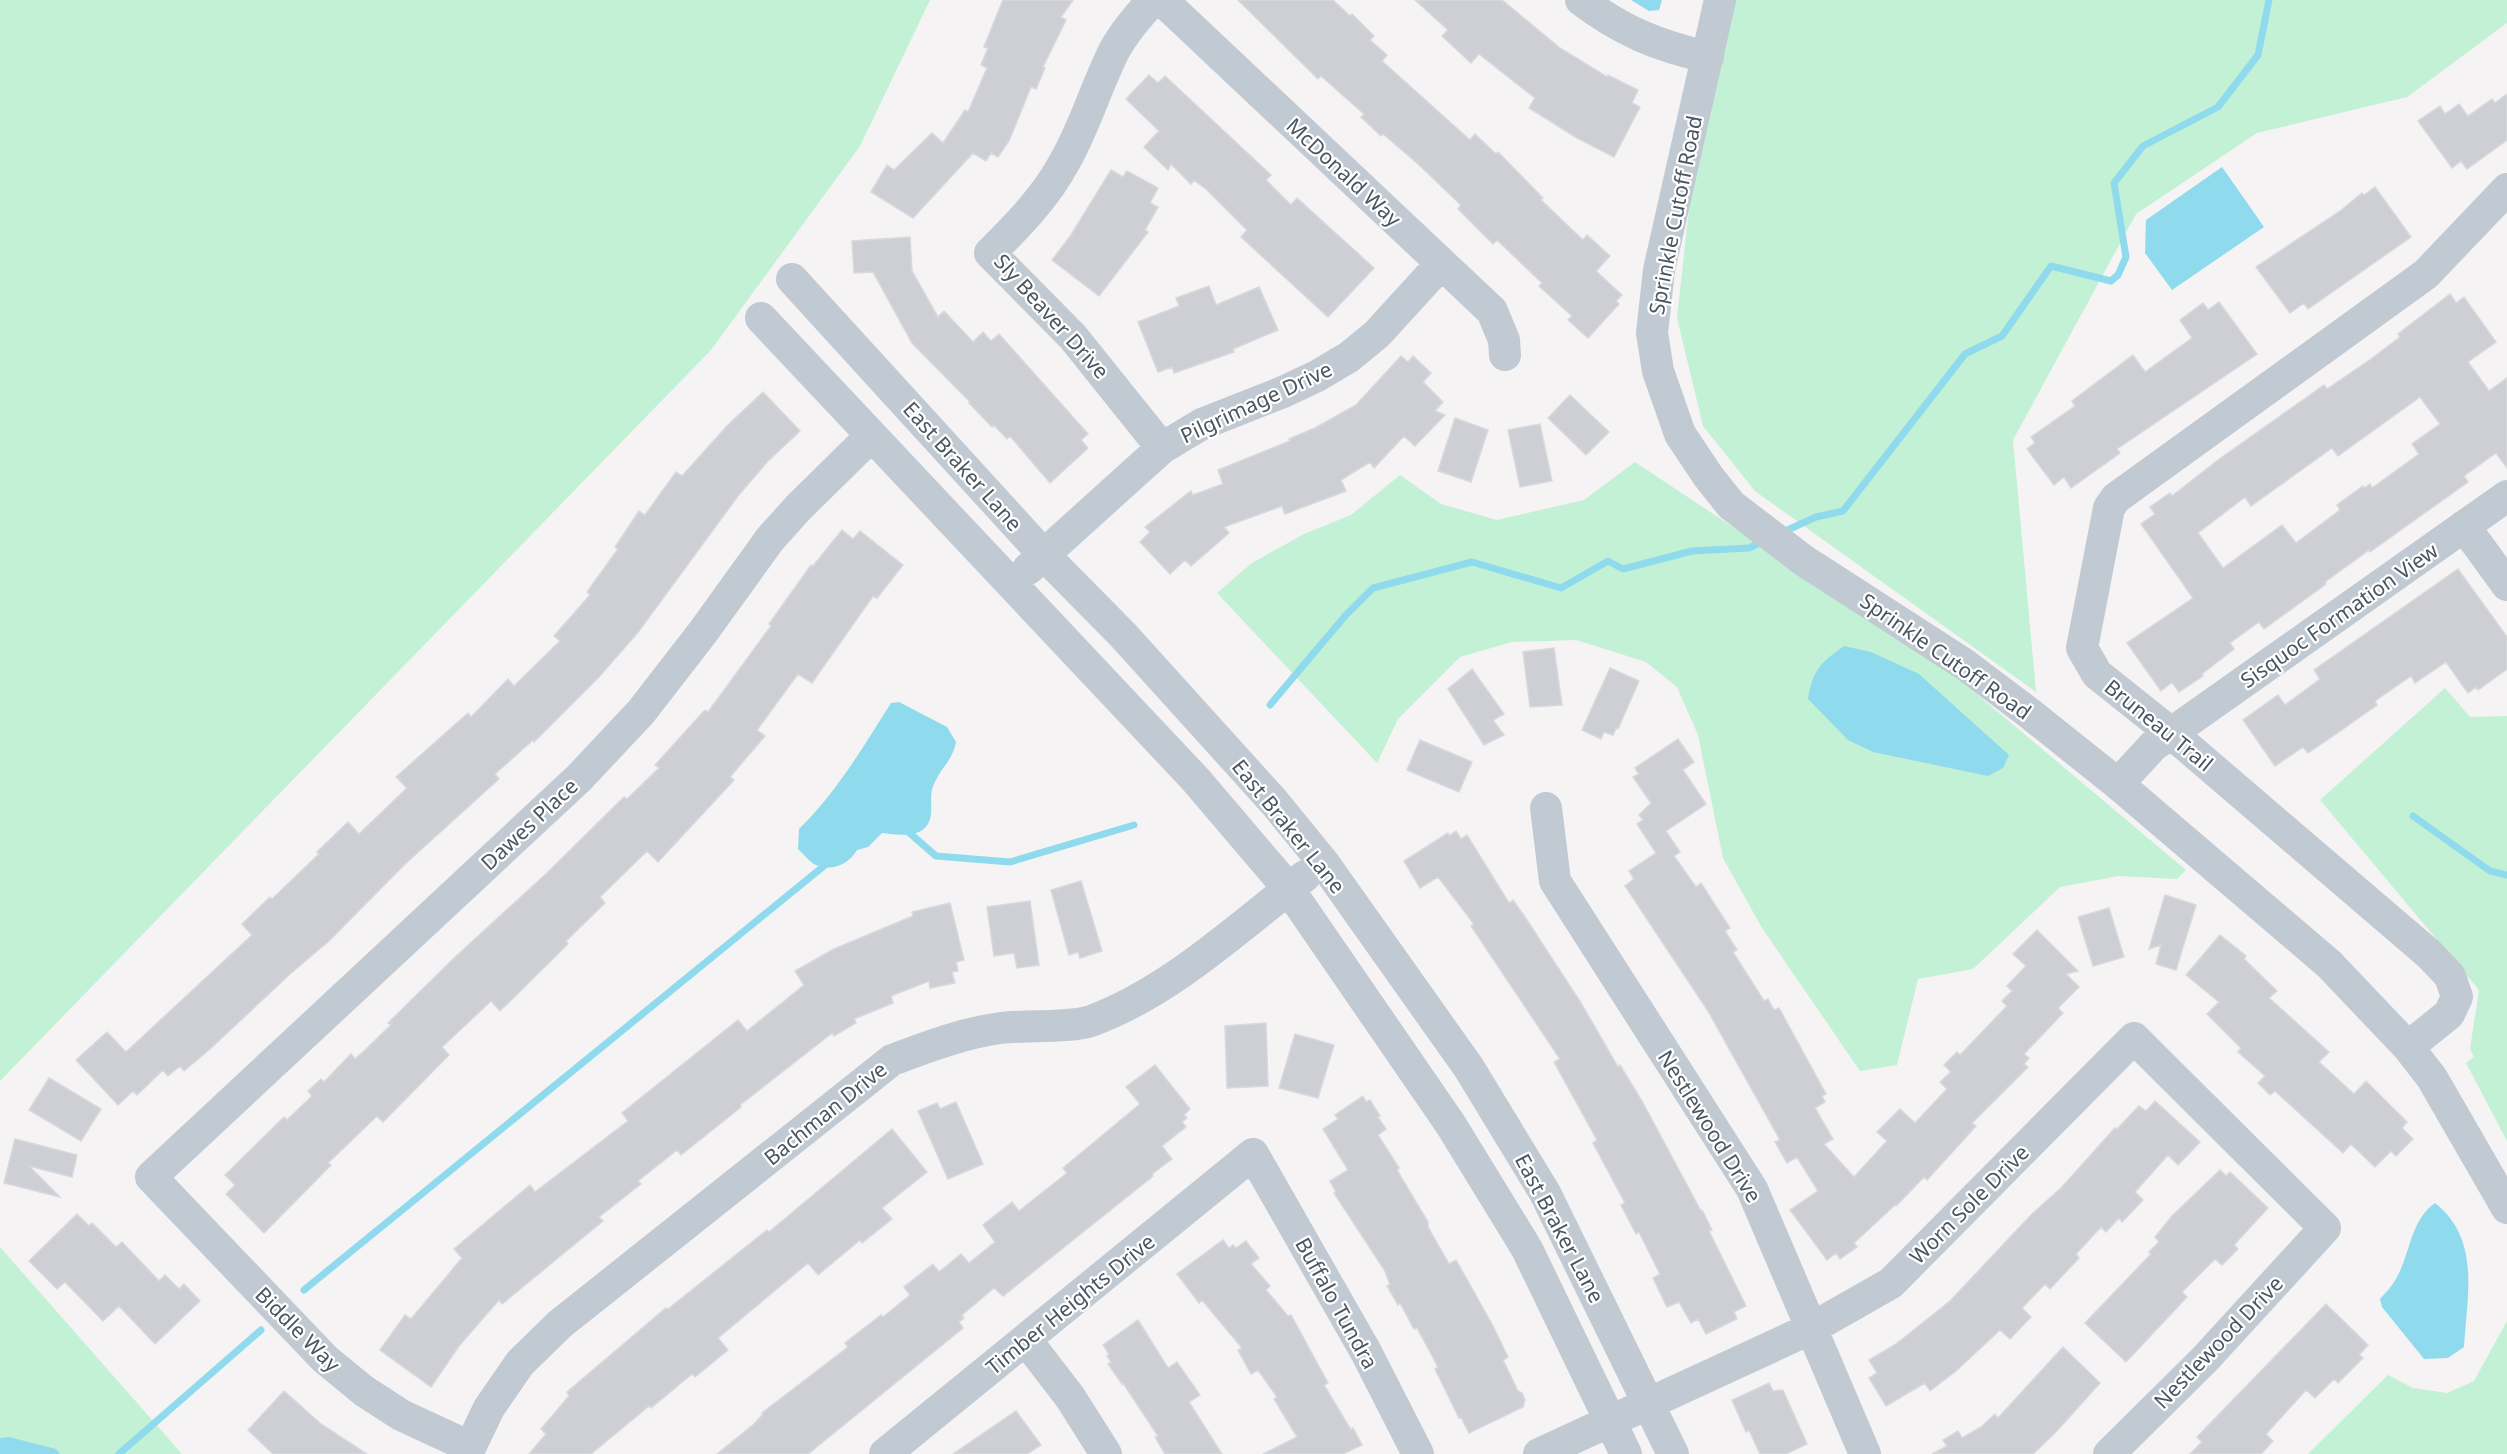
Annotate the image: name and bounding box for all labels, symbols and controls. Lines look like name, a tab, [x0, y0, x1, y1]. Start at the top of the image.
street label: McDonald Way	[1281, 112, 1408, 233]
street label: Sprinkle Cutoff Road	[1642, 113, 1708, 317]
street label: Sly Beaver Drive	[988, 248, 1116, 384]
street label: Pilgrimage Drive	[1176, 355, 1336, 449]
street label: East Braker Lane	[897, 395, 1029, 537]
street label: Sisquoc Formation View	[2235, 536, 2444, 694]
street label: Sprinkle Cutoff Road	[1855, 586, 2037, 726]
street label: Bruneau Trail	[2099, 673, 2219, 777]
street label: East Braker Lane	[1226, 753, 1352, 899]
street label: Dawes Place	[475, 772, 583, 876]
street label: Nestlewood Drive	[1652, 1045, 1768, 1207]
street label: Bachman Drive	[758, 1055, 892, 1171]
street label: Worn Sole Drive	[1903, 1138, 2035, 1270]
street label: East Braker Lane	[1509, 1149, 1611, 1307]
street label: Timber Heights Drive	[980, 1227, 1160, 1381]
street label: Buffalo Tundra	[1289, 1232, 1385, 1374]
street label: Nestlewood Drive	[2147, 1270, 2289, 1414]
street label: Biddle Way	[249, 1280, 347, 1378]

